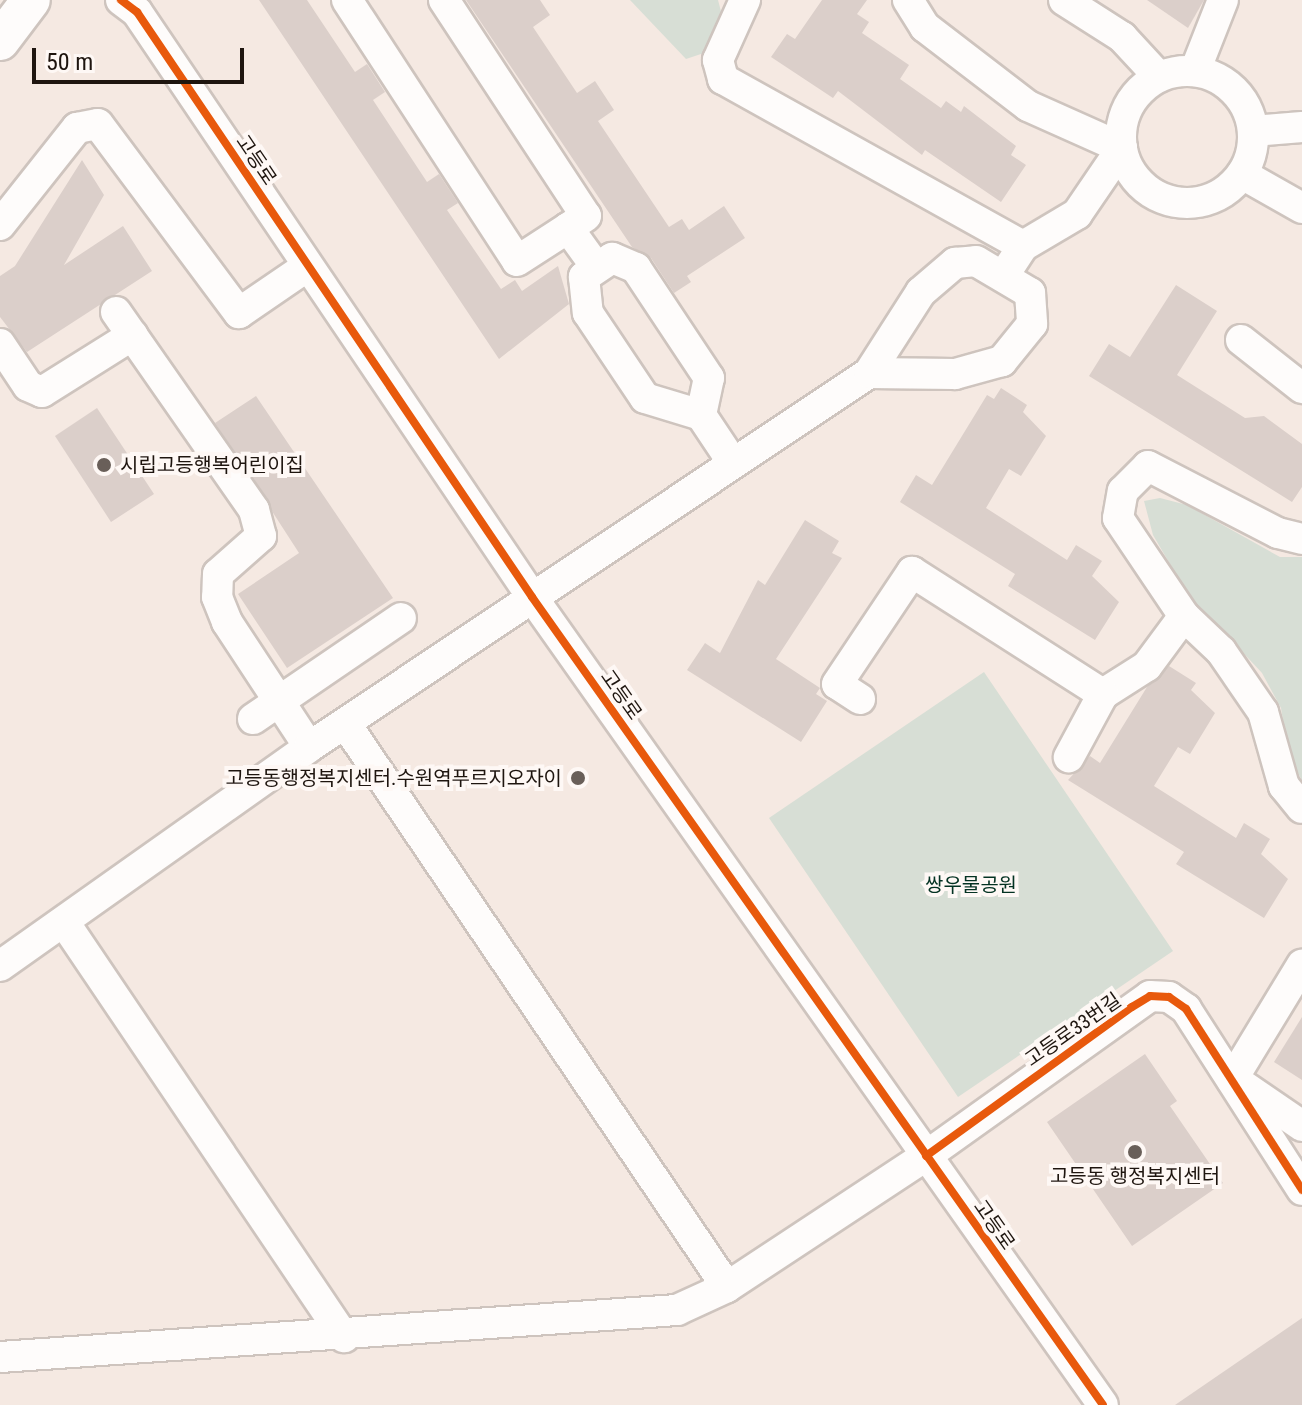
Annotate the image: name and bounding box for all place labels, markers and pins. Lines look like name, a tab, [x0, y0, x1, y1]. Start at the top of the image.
place label: 시립고등행복어린이집	[120, 453, 304, 477]
marker: 시립고등행복어린이집	[95, 456, 113, 474]
place label: 고등동행정복지센터.수원역푸르지오자이	[226, 766, 562, 790]
marker: 고등동행정복지센터.수원역푸르지오자이	[569, 769, 587, 787]
marker: 고등동 행정복지센터	[1126, 1143, 1144, 1161]
place label: 고등동 행정복지센터	[1050, 1164, 1220, 1188]

